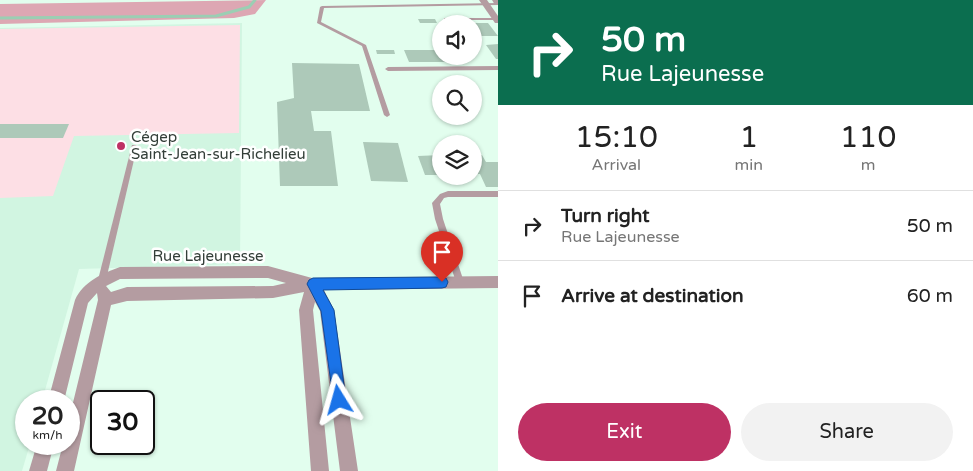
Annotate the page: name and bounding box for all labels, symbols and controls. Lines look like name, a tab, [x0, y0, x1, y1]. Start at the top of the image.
map controls	[432, 15, 482, 185]
button: sound	[432, 15, 482, 65]
text: 50 m	[601, 19, 686, 61]
icon: right	[518, 20, 583, 85]
text: Rue Lajeunesse	[601, 61, 764, 87]
button: search	[432, 75, 482, 125]
text: 15:10	[575, 119, 658, 156]
text: 1	[739, 119, 758, 156]
text: 110	[840, 119, 896, 156]
place label: Cégep Saint-Jean-sur-Richelieu	[131, 128, 306, 163]
button: layers	[432, 135, 482, 185]
marker: Cégep Saint-Jean-sur-Richelieu	[115, 140, 127, 152]
text: Arrival	[592, 155, 641, 175]
text: min	[735, 155, 763, 175]
text: m	[861, 155, 875, 175]
text: Turn right	[561, 205, 649, 227]
icon: right	[518, 212, 546, 240]
text: 50 m	[907, 215, 953, 237]
text: Rue Lajeunesse	[561, 227, 680, 247]
pin	[421, 231, 463, 282]
icon: arrive	[428, 238, 456, 266]
street label: Rue Lajeunesse	[152, 247, 264, 265]
icon: arrive	[518, 282, 546, 310]
text: Arrive at destination	[561, 285, 744, 307]
text: 60 m	[907, 285, 953, 307]
position arrow	[312, 373, 364, 425]
speed limit sign: 30	[90, 390, 155, 455]
text: 20	[32, 401, 63, 431]
button: Exit	[518, 403, 731, 461]
button: Share	[741, 403, 953, 461]
text: km/h	[32, 428, 63, 442]

